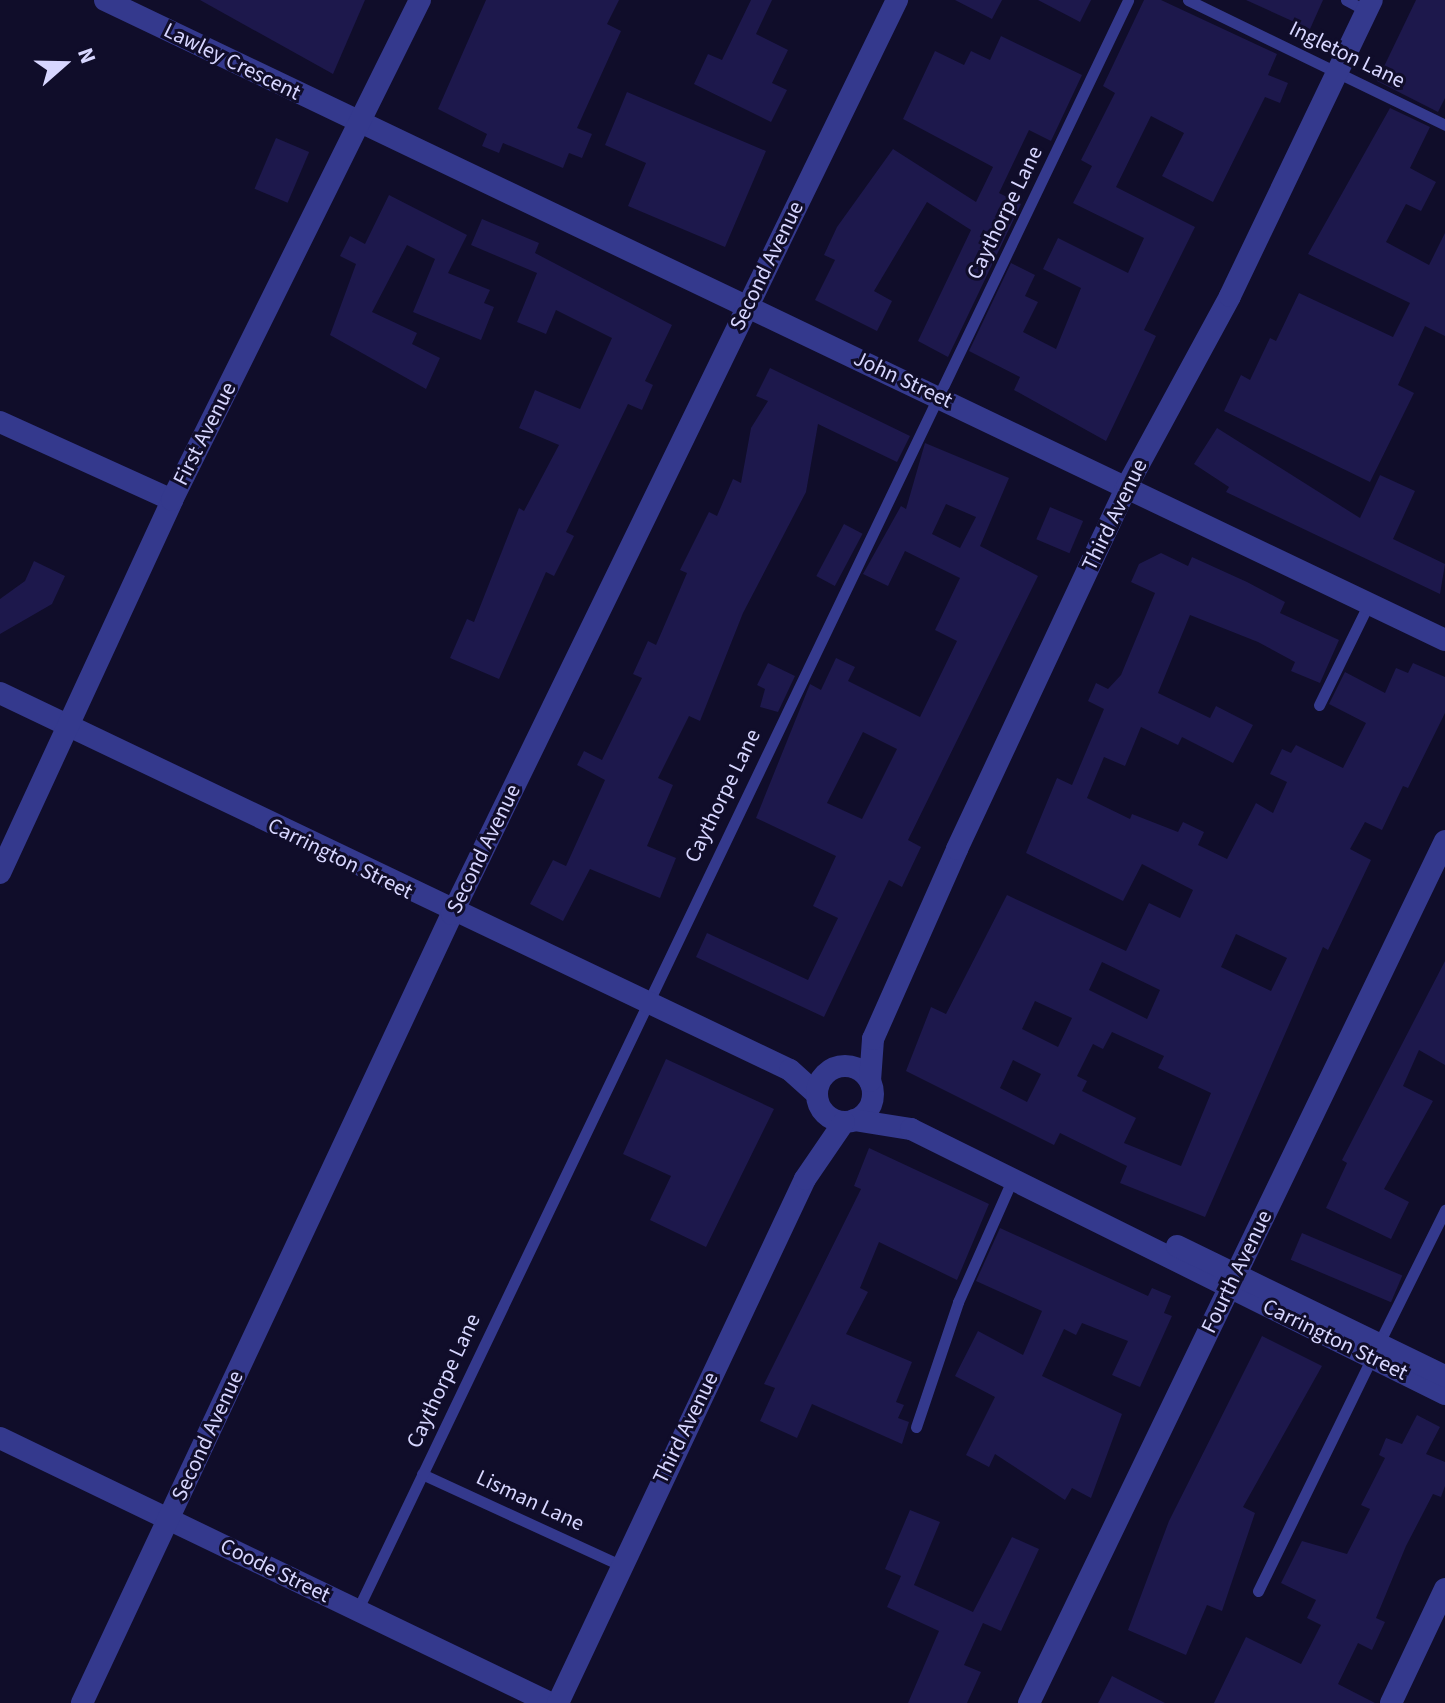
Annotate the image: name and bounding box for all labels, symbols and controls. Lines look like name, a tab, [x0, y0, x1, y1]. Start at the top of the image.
street label: Ingleton Lane	[1285, 16, 1409, 94]
street label: Lawley Crescent	[159, 17, 305, 107]
north arrow	[24, 24, 104, 104]
text: N	[69, 43, 104, 68]
street label: Caythorpe Lane	[961, 142, 1049, 284]
street label: Second Avenue	[724, 197, 810, 335]
street label: John Street	[849, 346, 957, 414]
street label: First Avenue	[168, 378, 242, 490]
street label: Third Avenue	[1077, 455, 1153, 575]
street label: Caythorpe Lane	[679, 725, 767, 867]
street label: Second Avenue	[441, 780, 527, 918]
street label: Carrington Street	[263, 812, 417, 906]
street label: Fourth Avenue	[1196, 1206, 1278, 1338]
street label: Carrington Street	[1258, 1293, 1412, 1387]
street label: Caythorpe Lane	[401, 1310, 487, 1452]
street label: Second Avenue	[166, 1367, 250, 1505]
street label: Third Avenue	[648, 1368, 724, 1488]
street label: Lisman Lane	[472, 1465, 588, 1537]
street label: Coode Street	[216, 1533, 334, 1609]

